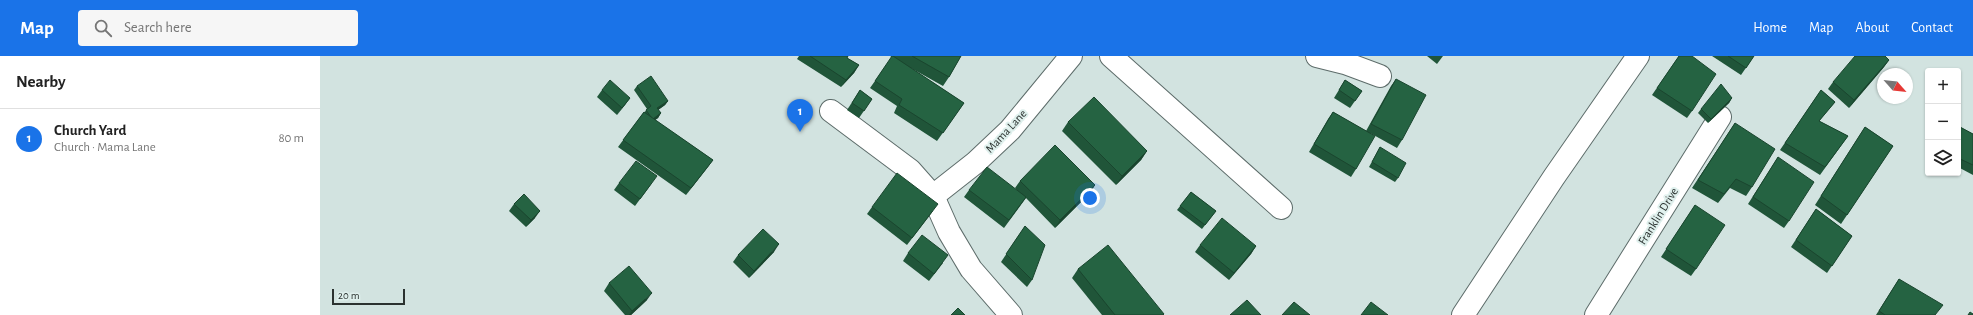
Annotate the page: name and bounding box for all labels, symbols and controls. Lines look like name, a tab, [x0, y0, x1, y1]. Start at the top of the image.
search box	[78, 10, 358, 46]
icon: search	[92, 17, 114, 39]
text: Map	[20, 19, 54, 38]
text: Search here	[124, 20, 192, 35]
text: Home	[1753, 21, 1787, 35]
text: Map	[1809, 21, 1833, 35]
text: About	[1855, 21, 1889, 35]
text: Contact	[1911, 21, 1953, 35]
north arrow	[1877, 68, 1913, 104]
map controls	[1925, 68, 1961, 176]
button: +	[1925, 68, 1961, 104]
text: Nearby	[16, 73, 66, 90]
pin: 1	[787, 99, 813, 132]
button: −	[1925, 104, 1961, 140]
street label: Mama Lane	[983, 107, 1029, 155]
text: Church Yard	[54, 123, 126, 138]
text: 1	[27, 132, 31, 145]
text: 80 m	[278, 132, 304, 145]
button: layers	[1925, 140, 1961, 176]
text: Church · Mama Lane	[54, 141, 156, 154]
street label: Franklin Drive	[1636, 185, 1680, 247]
your location	[1080, 188, 1100, 208]
scale bar	[332, 287, 405, 306]
text: 20 m	[338, 290, 359, 301]

